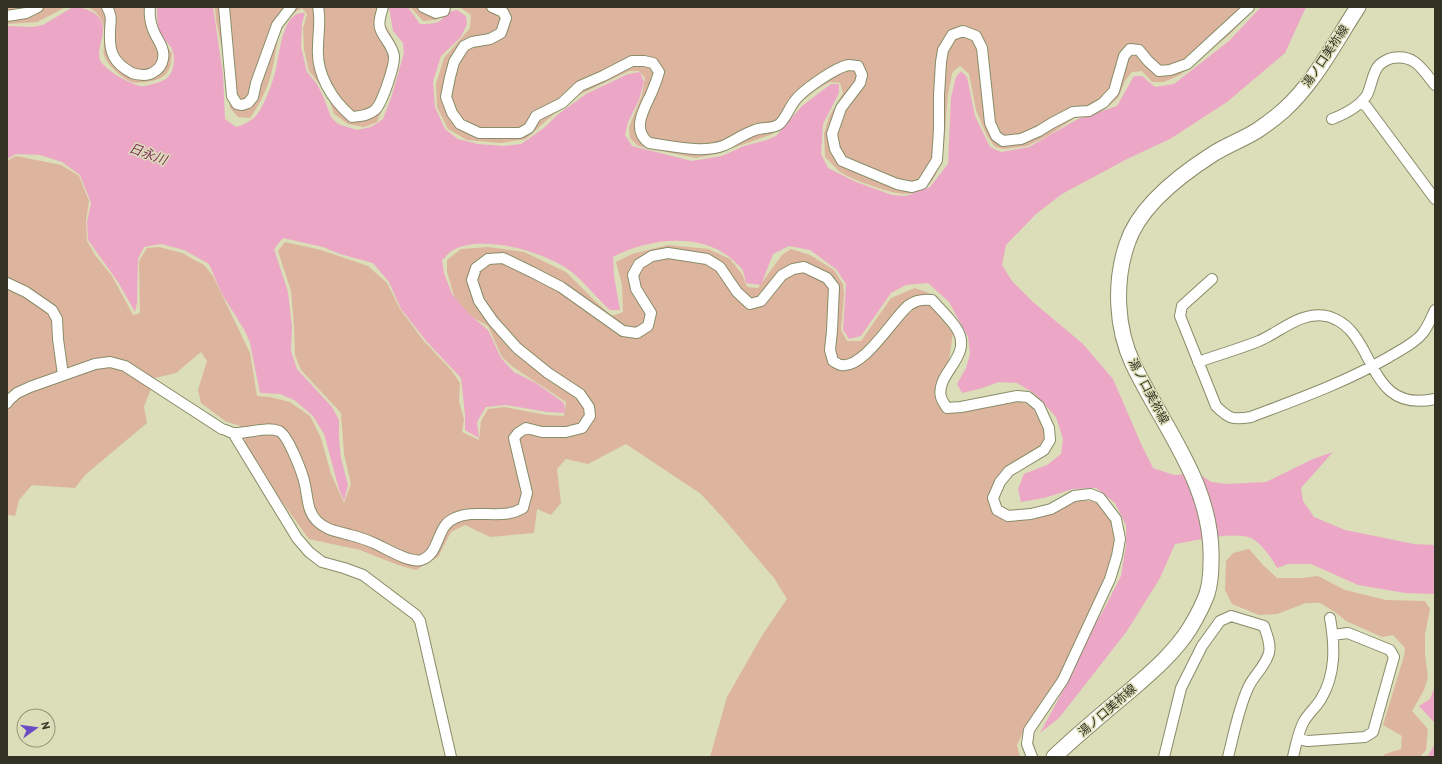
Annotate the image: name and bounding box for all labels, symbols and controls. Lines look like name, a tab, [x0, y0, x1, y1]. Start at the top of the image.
street label: 湯ノ口美祢線	[1299, 22, 1351, 90]
water label: 日永川	[127, 139, 171, 169]
street label: 湯ノ口美祢線	[1125, 356, 1173, 426]
street label: 湯ノ口美祢線	[1075, 681, 1139, 739]
north arrow	[16, 708, 56, 748]
text: N	[38, 720, 53, 731]

